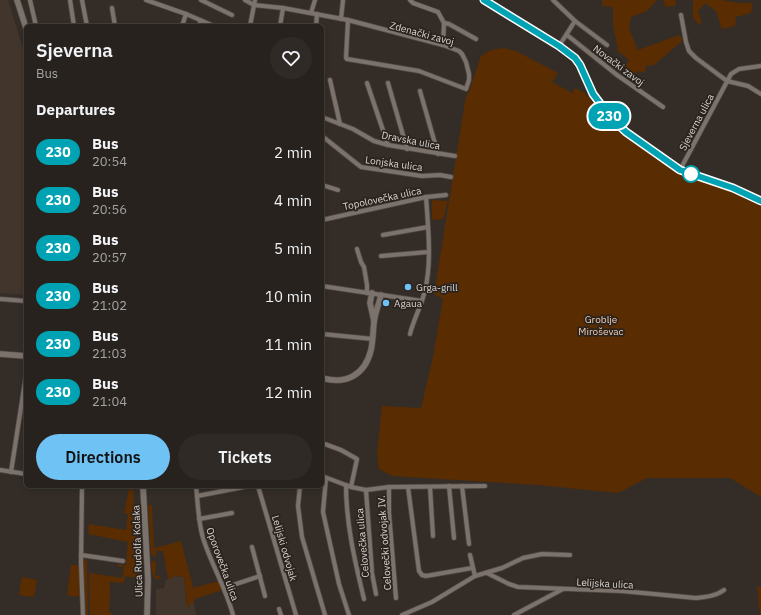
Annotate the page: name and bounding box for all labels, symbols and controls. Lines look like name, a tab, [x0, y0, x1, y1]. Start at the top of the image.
street label: Zdenački zavoj	[388, 19, 455, 48]
button: heart	[270, 37, 312, 79]
text: Sjeverna	[36, 38, 113, 62]
street label: Novački zavoj	[591, 42, 647, 89]
text: Bus	[36, 65, 58, 82]
street label: Sjeverna ulica	[676, 91, 717, 153]
text: Departures	[36, 100, 115, 119]
line badge: 230	[586, 103, 632, 129]
text: 230	[596, 107, 622, 125]
street label: Dravska ulica	[380, 128, 442, 153]
text: Bus	[92, 134, 119, 153]
text: 230	[45, 143, 71, 161]
text: 2 min	[274, 143, 312, 162]
text: 20:54	[92, 153, 127, 170]
street label: Lonjska ulica	[364, 153, 424, 174]
unlabelled marker	[682, 165, 700, 183]
text: Bus	[92, 182, 119, 201]
street label: Topolovečka ulica	[342, 184, 423, 213]
text: 230	[45, 191, 71, 209]
text: 4 min	[274, 191, 312, 210]
text: 20:56	[92, 201, 127, 218]
text: Bus	[92, 230, 119, 249]
text: 230	[45, 239, 71, 257]
text: 5 min	[274, 239, 312, 258]
text: 20:57	[92, 249, 127, 266]
text: Bus	[92, 278, 119, 297]
place label: Grga-grill	[416, 281, 458, 294]
marker: Grga-grill	[403, 282, 413, 292]
text: 230	[45, 287, 71, 305]
text: 10 min	[265, 287, 312, 306]
text: 21:02	[92, 297, 127, 314]
place label: Agaua	[394, 297, 423, 310]
marker: Agaua	[381, 298, 391, 308]
park label: Groblje Miroševac	[578, 313, 624, 338]
text: Bus	[92, 326, 119, 345]
text: 230	[45, 335, 71, 353]
text: 11 min	[265, 335, 312, 354]
text: 21:03	[92, 345, 127, 362]
text: Bus	[92, 374, 119, 393]
text: 230	[45, 383, 71, 401]
text: 12 min	[265, 383, 312, 402]
text: 21:04	[92, 393, 127, 410]
button: Directions	[36, 434, 170, 480]
button: Tickets	[178, 434, 312, 480]
street label: Celovečki odvojak IV.	[375, 495, 394, 591]
street label: Ulica Rudolfa Kolaka	[129, 504, 146, 597]
street label: Celovečka ulica	[353, 507, 372, 578]
street label: Lelijski odvojak	[269, 514, 300, 583]
street label: Oporovečka ulica	[203, 526, 242, 603]
street label: Lelijska ulica	[576, 576, 635, 592]

